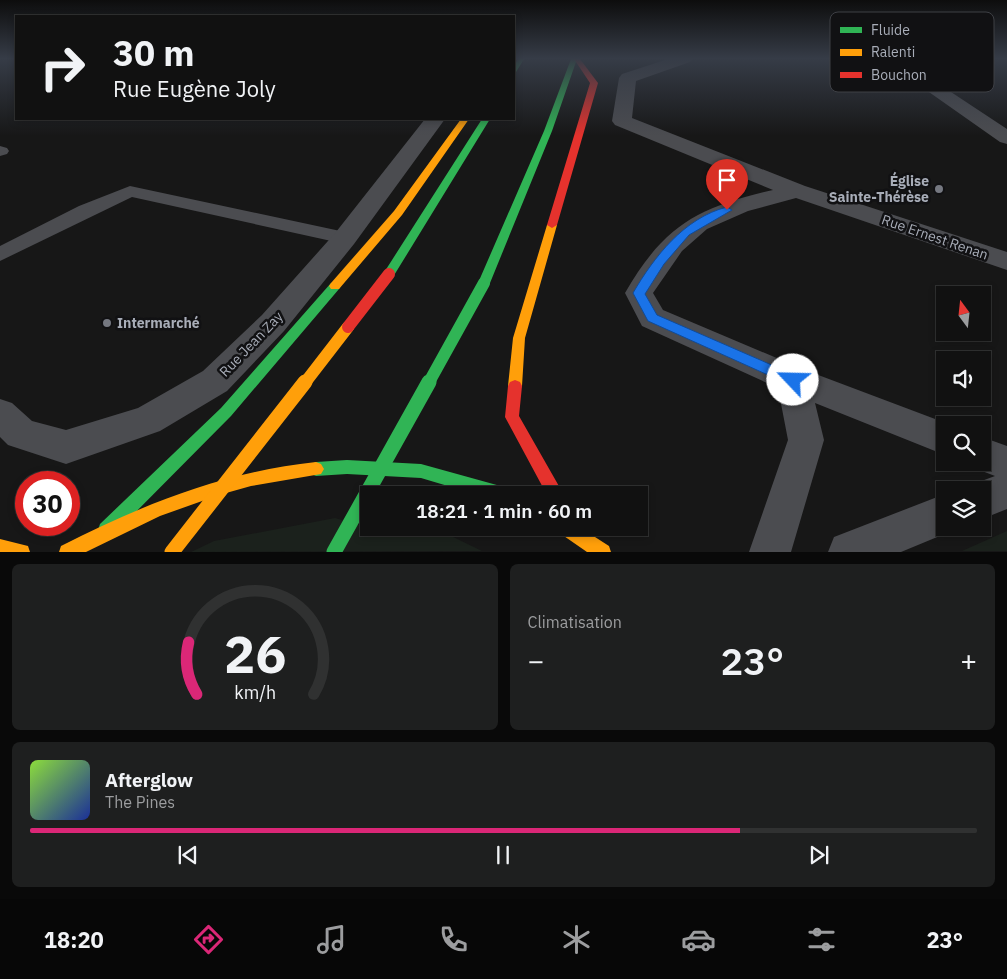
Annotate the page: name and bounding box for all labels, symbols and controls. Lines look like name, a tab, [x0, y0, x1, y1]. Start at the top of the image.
legend	[830, 12, 994, 92]
text: Fluide	[871, 21, 910, 39]
text: 30 m	[113, 30, 195, 76]
icon: right	[30, 35, 95, 100]
text: Ralenti	[871, 43, 915, 61]
text: Bouchon	[871, 66, 927, 84]
text: Rue Eugène Joly	[113, 74, 276, 103]
pin	[706, 159, 748, 210]
icon: arrive	[713, 166, 741, 194]
place label: Église Sainte-Thérèse	[829, 171, 929, 206]
marker: Église Sainte-Thérèse	[933, 183, 945, 195]
street label: Rue Ernest Renan	[879, 210, 991, 264]
north arrow	[936, 286, 991, 341]
map controls	[936, 286, 991, 536]
street label: Rue Jean Zay	[215, 308, 287, 380]
place label: Intermarché	[117, 314, 200, 332]
marker: Intermarché	[101, 317, 113, 329]
button: sound	[936, 351, 991, 406]
position arrow	[766, 353, 818, 405]
button: search	[936, 416, 991, 471]
speed limit sign: 30	[15, 471, 80, 536]
button: layers	[936, 481, 991, 536]
text: 18:21 · 1 min · 60 m	[416, 499, 592, 523]
text: Climatisation	[528, 612, 622, 632]
text: 26	[224, 620, 286, 687]
text: 23°	[721, 636, 784, 685]
text: −	[528, 642, 544, 679]
text: +	[960, 642, 977, 679]
text: km/h	[234, 681, 276, 704]
text: Afterglow	[105, 768, 193, 792]
text: The Pines	[105, 792, 175, 812]
icon: previous	[174, 841, 202, 869]
icon: pause	[489, 841, 517, 869]
icon: next	[805, 841, 833, 869]
icon: directions	[191, 922, 226, 957]
icon: music	[314, 922, 349, 957]
icon: phone	[436, 922, 471, 957]
icon: climate	[559, 922, 594, 957]
icon: car	[681, 922, 716, 957]
icon: filters	[804, 922, 839, 957]
text: 18:20	[44, 925, 104, 954]
text: 23°	[926, 925, 963, 954]

